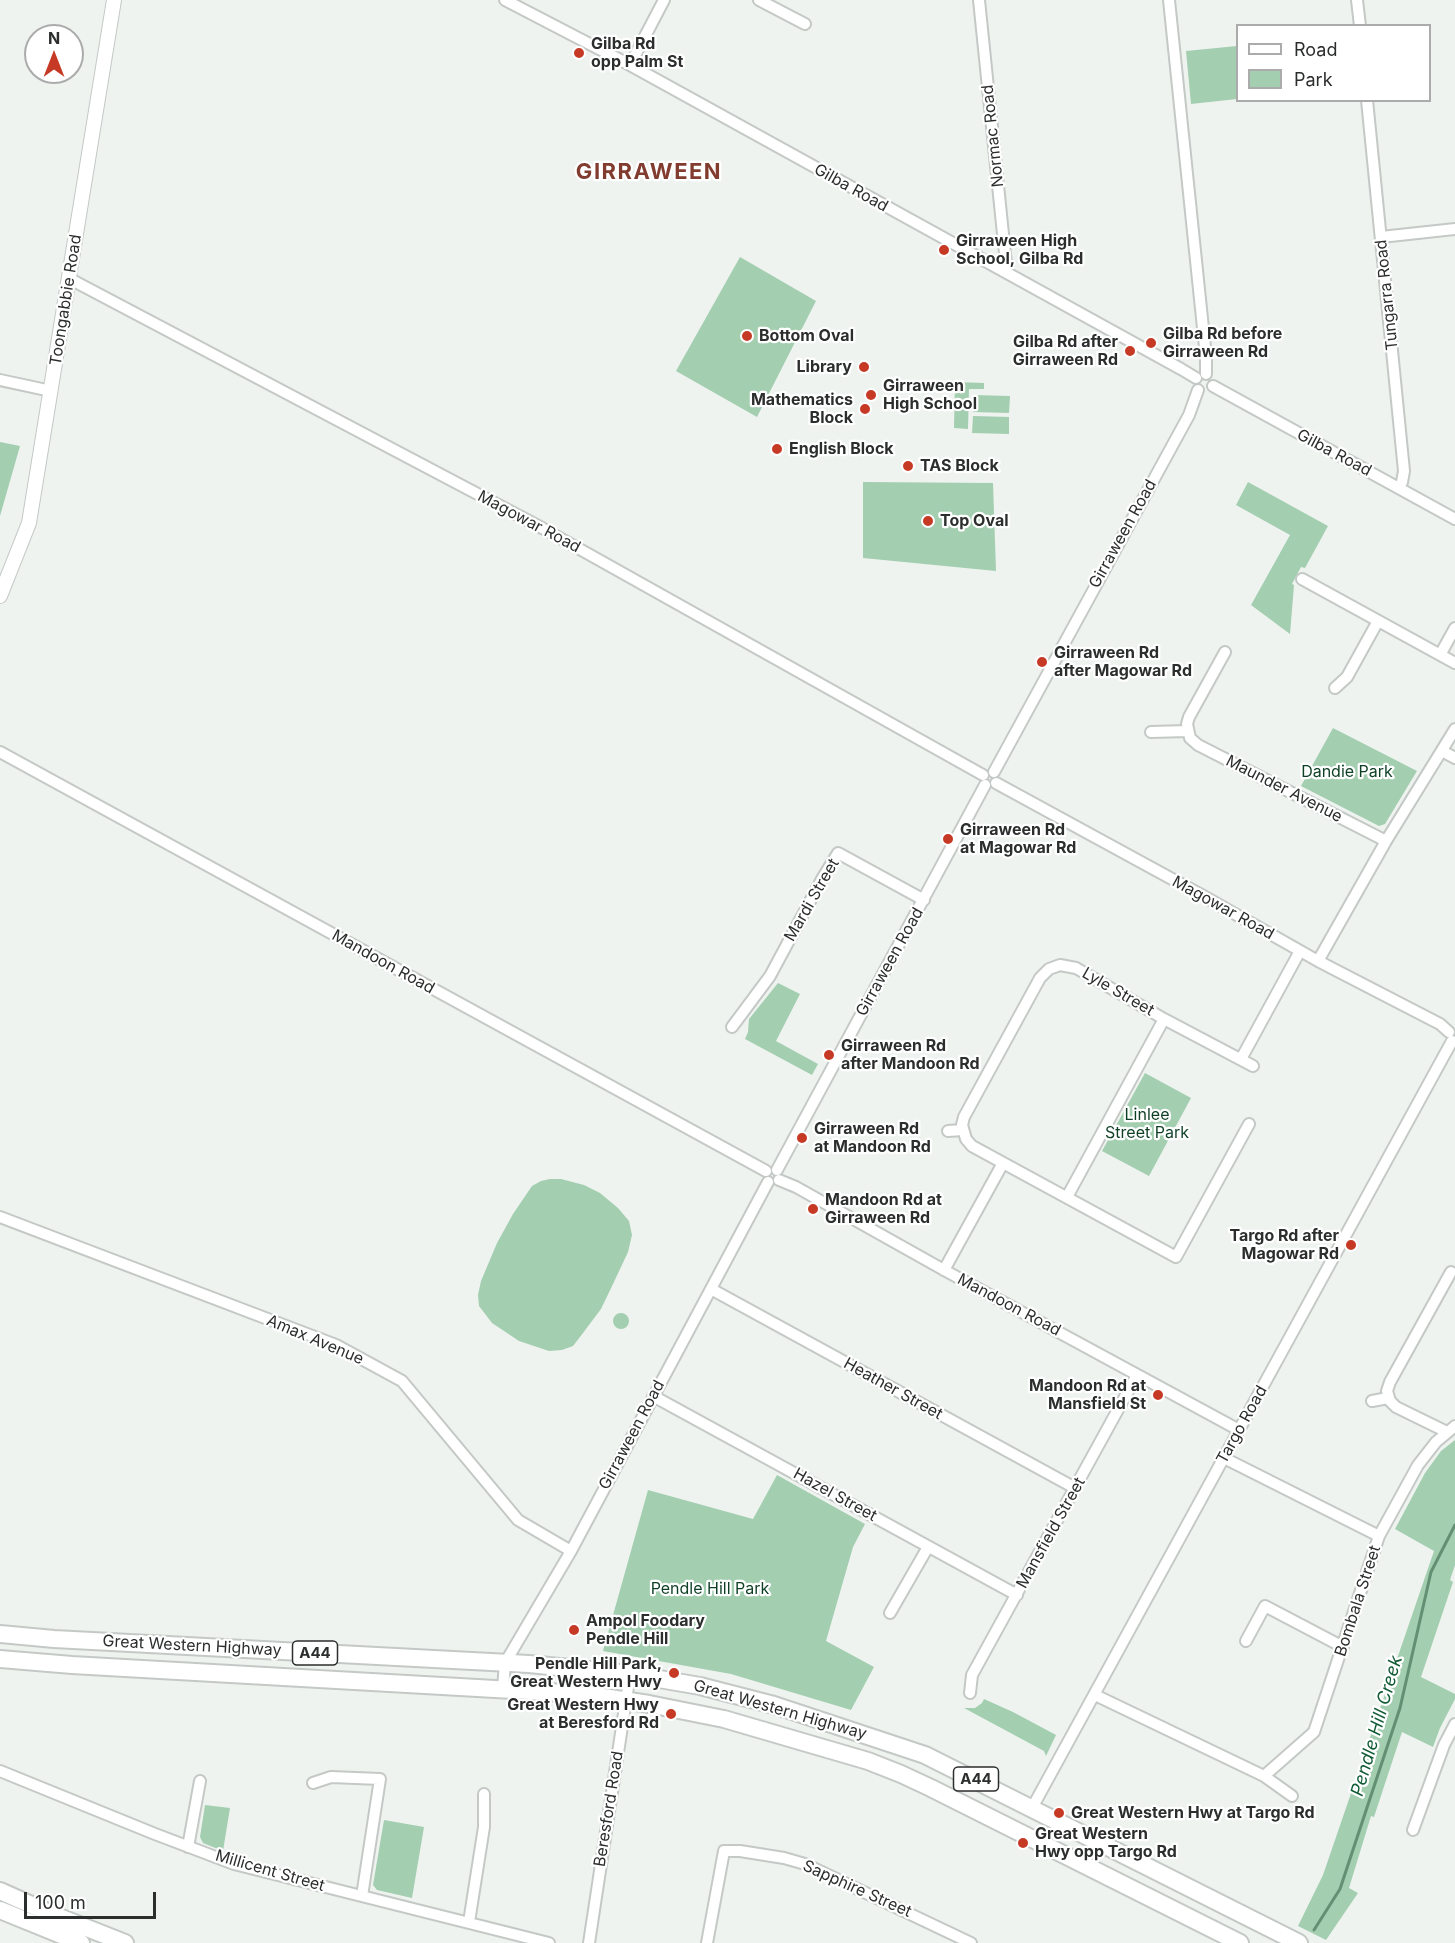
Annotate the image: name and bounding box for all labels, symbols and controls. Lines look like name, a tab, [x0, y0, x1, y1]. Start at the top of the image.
north arrow	[24, 24, 84, 84]
legend	[1236, 24, 1431, 102]
text: N	[48, 28, 60, 48]
place label: Gilba Rd opp Palm St	[591, 34, 683, 72]
text: Road	[1294, 39, 1337, 60]
marker: Gilba Rd opp Palm St	[572, 46, 586, 60]
text: Park	[1294, 69, 1333, 90]
street label: Normac Road	[978, 84, 1008, 188]
district label: GIRRAWEEN	[576, 159, 722, 185]
street label: Gilba Road	[811, 160, 891, 216]
place label: Girraween High School, Gilba Rd	[956, 231, 1083, 269]
street label: Toongabbie Road	[46, 233, 86, 367]
street label: Tungarra Road	[1372, 239, 1402, 351]
marker: Girraween High School, Gilba Rd	[937, 243, 951, 257]
place label: Gilba Rd before Girraween Rd	[1163, 324, 1282, 362]
place label: Bottom Oval	[759, 326, 854, 346]
marker: Bottom Oval	[740, 329, 754, 343]
place label: Gilba Rd after Girraween Rd	[1013, 332, 1118, 370]
marker: Gilba Rd before Girraween Rd	[1144, 336, 1158, 350]
marker: Gilba Rd after Girraween Rd	[1123, 344, 1137, 358]
place label: Library	[797, 357, 852, 377]
marker: Library	[857, 360, 871, 374]
place label: Girraween High School	[883, 376, 977, 414]
marker: Girraween High School	[864, 388, 878, 402]
place label: Mathematics Block	[751, 390, 853, 428]
marker: Mathematics Block	[858, 402, 872, 416]
street label: Gilba Road	[1293, 425, 1375, 481]
place label: English Block	[789, 439, 894, 459]
marker: English Block	[770, 442, 784, 456]
place label: TAS Block	[920, 456, 999, 476]
marker: TAS Block	[901, 459, 915, 473]
street label: Girraween Road	[1085, 476, 1161, 592]
street label: Magowar Road	[474, 487, 584, 557]
place label: Top Oval	[940, 511, 1009, 531]
marker: Top Oval	[921, 514, 935, 528]
place label: Girraween Rd after Magowar Rd	[1054, 643, 1192, 681]
marker: Girraween Rd after Magowar Rd	[1035, 655, 1049, 669]
street label: Maunder Avenue	[1223, 751, 1345, 827]
park label: Dandie Park	[1301, 762, 1393, 782]
place label: Girraween Rd at Magowar Rd	[960, 820, 1076, 858]
marker: Girraween Rd at Magowar Rd	[941, 832, 955, 846]
street label: Mardi Street	[781, 855, 843, 945]
street label: Magowar Road	[1169, 872, 1277, 944]
street label: Girraween Road	[852, 904, 928, 1020]
street label: Mandoon Road	[328, 926, 438, 998]
street label: Lyle Street	[1079, 964, 1157, 1020]
place label: Girraween Rd after Mandoon Rd	[841, 1036, 980, 1074]
marker: Girraween Rd after Mandoon Rd	[822, 1048, 836, 1062]
park label: Linlee Street Park	[1105, 1105, 1189, 1143]
place label: Girraween Rd at Mandoon Rd	[814, 1119, 931, 1157]
marker: Girraween Rd at Mandoon Rd	[795, 1131, 809, 1145]
place label: Mandoon Rd at Girraween Rd	[825, 1190, 942, 1228]
marker: Mandoon Rd at Girraween Rd	[806, 1202, 820, 1216]
place label: Targo Rd after Magowar Rd	[1229, 1226, 1339, 1264]
marker: Targo Rd after Magowar Rd	[1344, 1238, 1358, 1252]
street label: Mandoon Road	[954, 1270, 1064, 1340]
street label: Amax Avenue	[264, 1311, 366, 1369]
street label: Heather Street	[840, 1354, 946, 1424]
place label: Mandoon Rd at Mansfield St	[1029, 1376, 1146, 1414]
street label: Girraween Road	[595, 1377, 669, 1493]
street label: Targo Road	[1213, 1383, 1271, 1467]
marker: Mandoon Rd at Mansfield St	[1151, 1388, 1165, 1402]
street label: Hazel Street	[790, 1464, 880, 1526]
street label: Mansfield Street	[1013, 1474, 1089, 1592]
street label: Bombala Street	[1331, 1543, 1385, 1659]
park label: Pendle Hill Park	[651, 1579, 769, 1599]
place label: Ampol Foodary Pendle Hill	[586, 1611, 705, 1649]
marker: Ampol Foodary Pendle Hill	[567, 1623, 581, 1637]
street label: Great Western Highway	[102, 1632, 282, 1660]
road number: A44	[292, 1641, 338, 1665]
water label: Pendle Hill Creek	[1347, 1653, 1407, 1799]
place label: Pendle Hill Park, Great Western Hwy	[510, 1654, 662, 1692]
marker: Pendle Hill Park, Great Western Hwy	[667, 1666, 681, 1680]
street label: Great Western Highway	[691, 1676, 869, 1744]
place label: Great Western Hwy at Beresford Rd	[507, 1695, 659, 1733]
marker: Great Western Hwy at Beresford Rd	[664, 1707, 678, 1721]
street label: Beresford Road	[590, 1750, 628, 1868]
road number: A44	[954, 1767, 998, 1791]
place label: Great Western Hwy at Targo Rd	[1071, 1803, 1315, 1823]
marker: Great Western Hwy at Targo Rd	[1052, 1806, 1066, 1820]
place label: Great Western Hwy opp Targo Rd	[1035, 1824, 1177, 1862]
marker: Great Western Hwy opp Targo Rd	[1016, 1836, 1030, 1850]
street label: Millicent Street	[213, 1846, 327, 1896]
street label: Sapphire Street	[800, 1856, 914, 1922]
scale bar	[27, 1880, 159, 1918]
text: 100 m	[35, 1892, 86, 1913]

